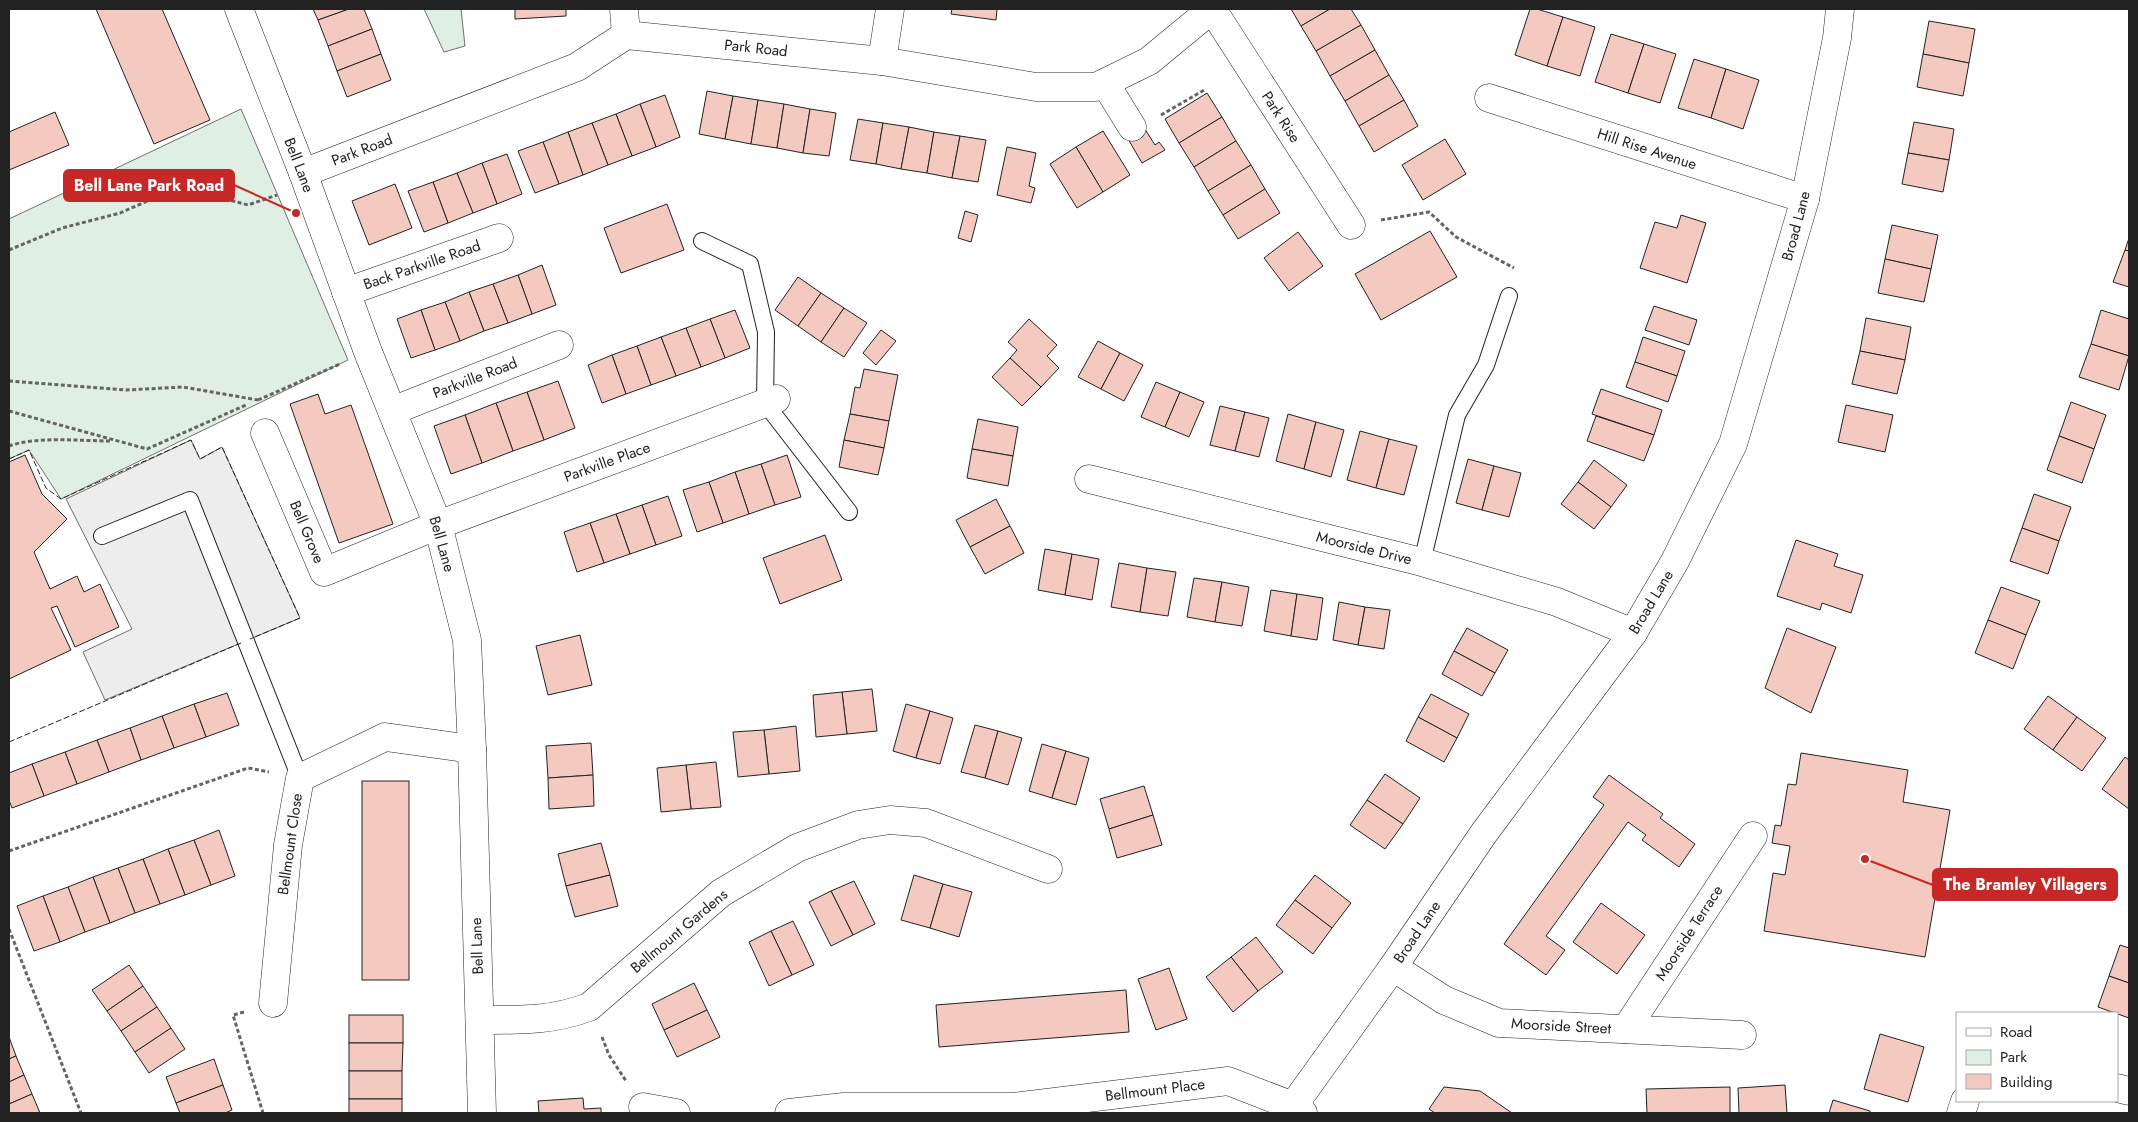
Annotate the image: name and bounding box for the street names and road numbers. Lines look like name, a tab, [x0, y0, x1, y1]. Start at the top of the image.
street label: Park Road	[723, 34, 789, 62]
street label: Park Rise	[1256, 87, 1306, 147]
street label: Hill Rise Avenue	[1594, 123, 1700, 176]
street label: Park Road	[328, 128, 396, 172]
street label: Bell Lane	[279, 134, 320, 196]
street label: Broad Lane	[1776, 188, 1816, 263]
street label: Back Parkville Road	[360, 235, 484, 295]
street label: Parkville Road	[430, 352, 520, 404]
street label: Parkville Place	[561, 436, 653, 488]
street label: Bell Grove	[284, 497, 330, 567]
street label: Bell Lane	[424, 514, 461, 575]
street label: Moorside Drive	[1314, 526, 1414, 571]
street label: Broad Lane	[1623, 566, 1679, 638]
street label: Bellmount Close	[272, 791, 308, 896]
street label: Moorside Terrace	[1650, 881, 1728, 985]
street label: Bellmount Gardens	[626, 884, 732, 978]
street label: Broad Lane	[1388, 896, 1446, 968]
street label: Bell Lane	[465, 917, 489, 975]
street label: Moorside Street	[1510, 1012, 1612, 1040]
street label: Bellmount Place	[1104, 1073, 1206, 1107]

